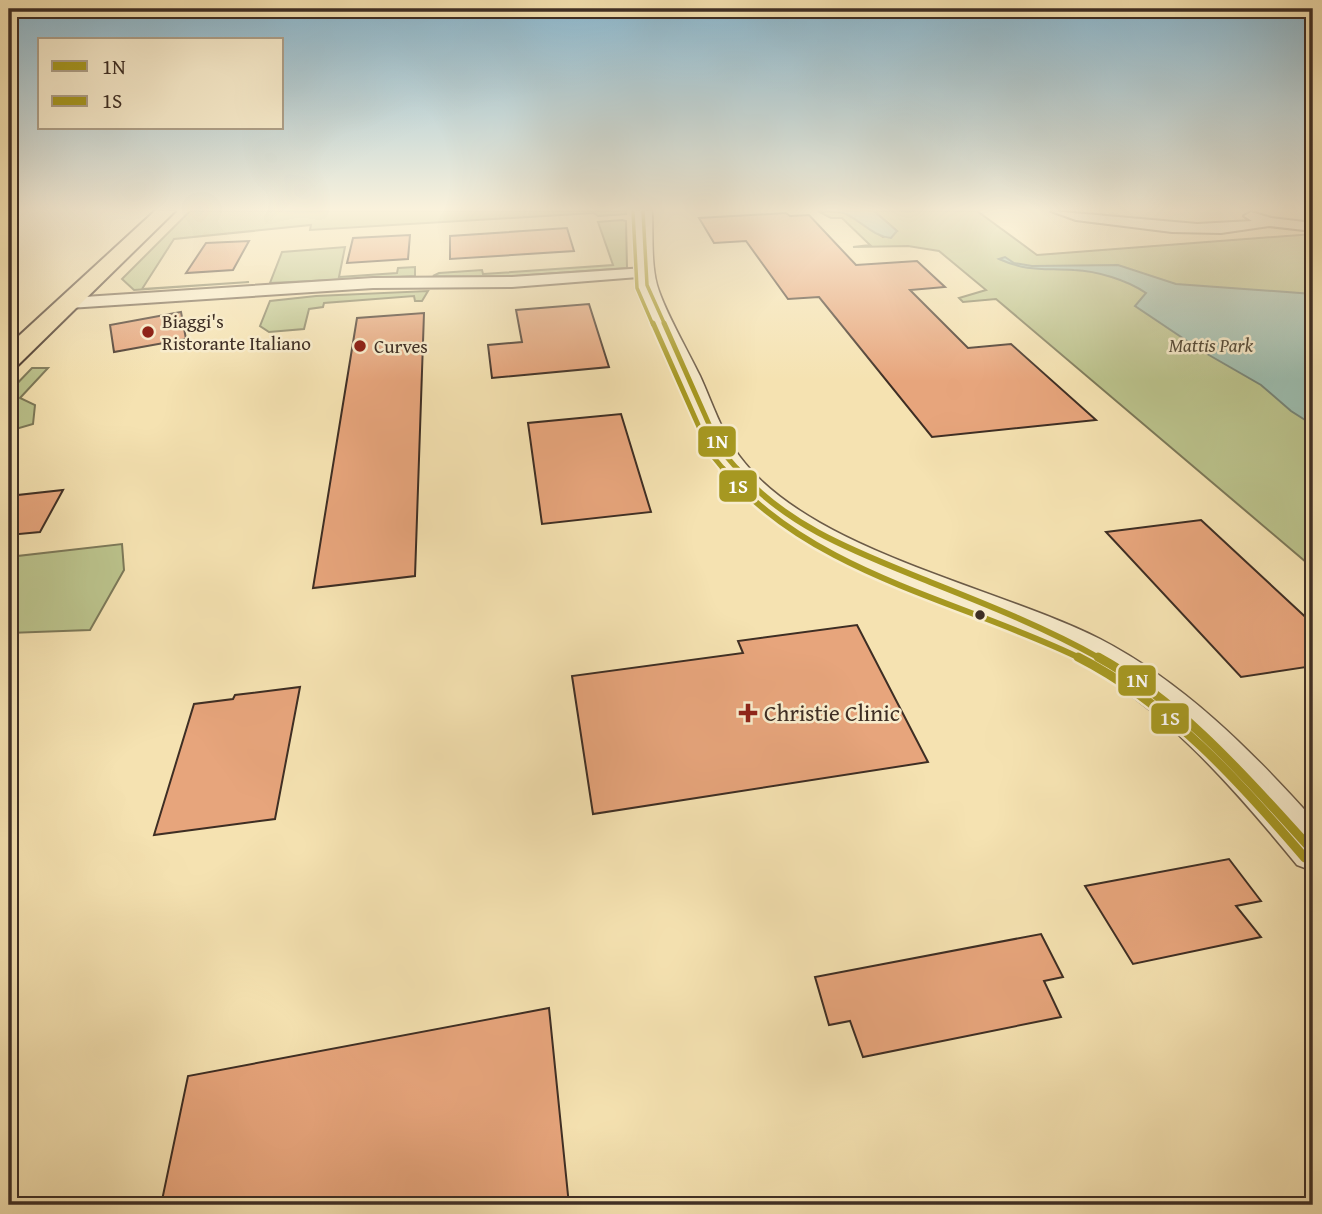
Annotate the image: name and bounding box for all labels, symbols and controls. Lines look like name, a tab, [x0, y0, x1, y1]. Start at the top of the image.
legend	[38, 38, 284, 130]
text: 1N	[102, 51, 126, 82]
text: 1S	[102, 85, 122, 116]
place label: Biaggi's Ristorante Italiano	[162, 307, 311, 357]
marker: Biaggi's Ristorante Italiano	[140, 324, 156, 340]
park label: Mattis Park	[1169, 331, 1254, 359]
place label: Curves	[374, 332, 428, 360]
marker: Curves	[352, 338, 368, 354]
line badge: 1N	[697, 425, 737, 458]
text: 1N	[706, 427, 729, 455]
line badge: 1S	[718, 469, 758, 503]
text: 1S	[728, 472, 748, 500]
unlabelled marker	[973, 608, 987, 622]
line badge: 1N	[1117, 664, 1157, 697]
text: 1N	[1126, 666, 1149, 694]
place label: Christie Clinic	[764, 696, 900, 729]
line badge: 1S	[1150, 702, 1190, 735]
marker: Christie Clinic	[738, 703, 758, 723]
text: 1S	[1160, 704, 1180, 732]

